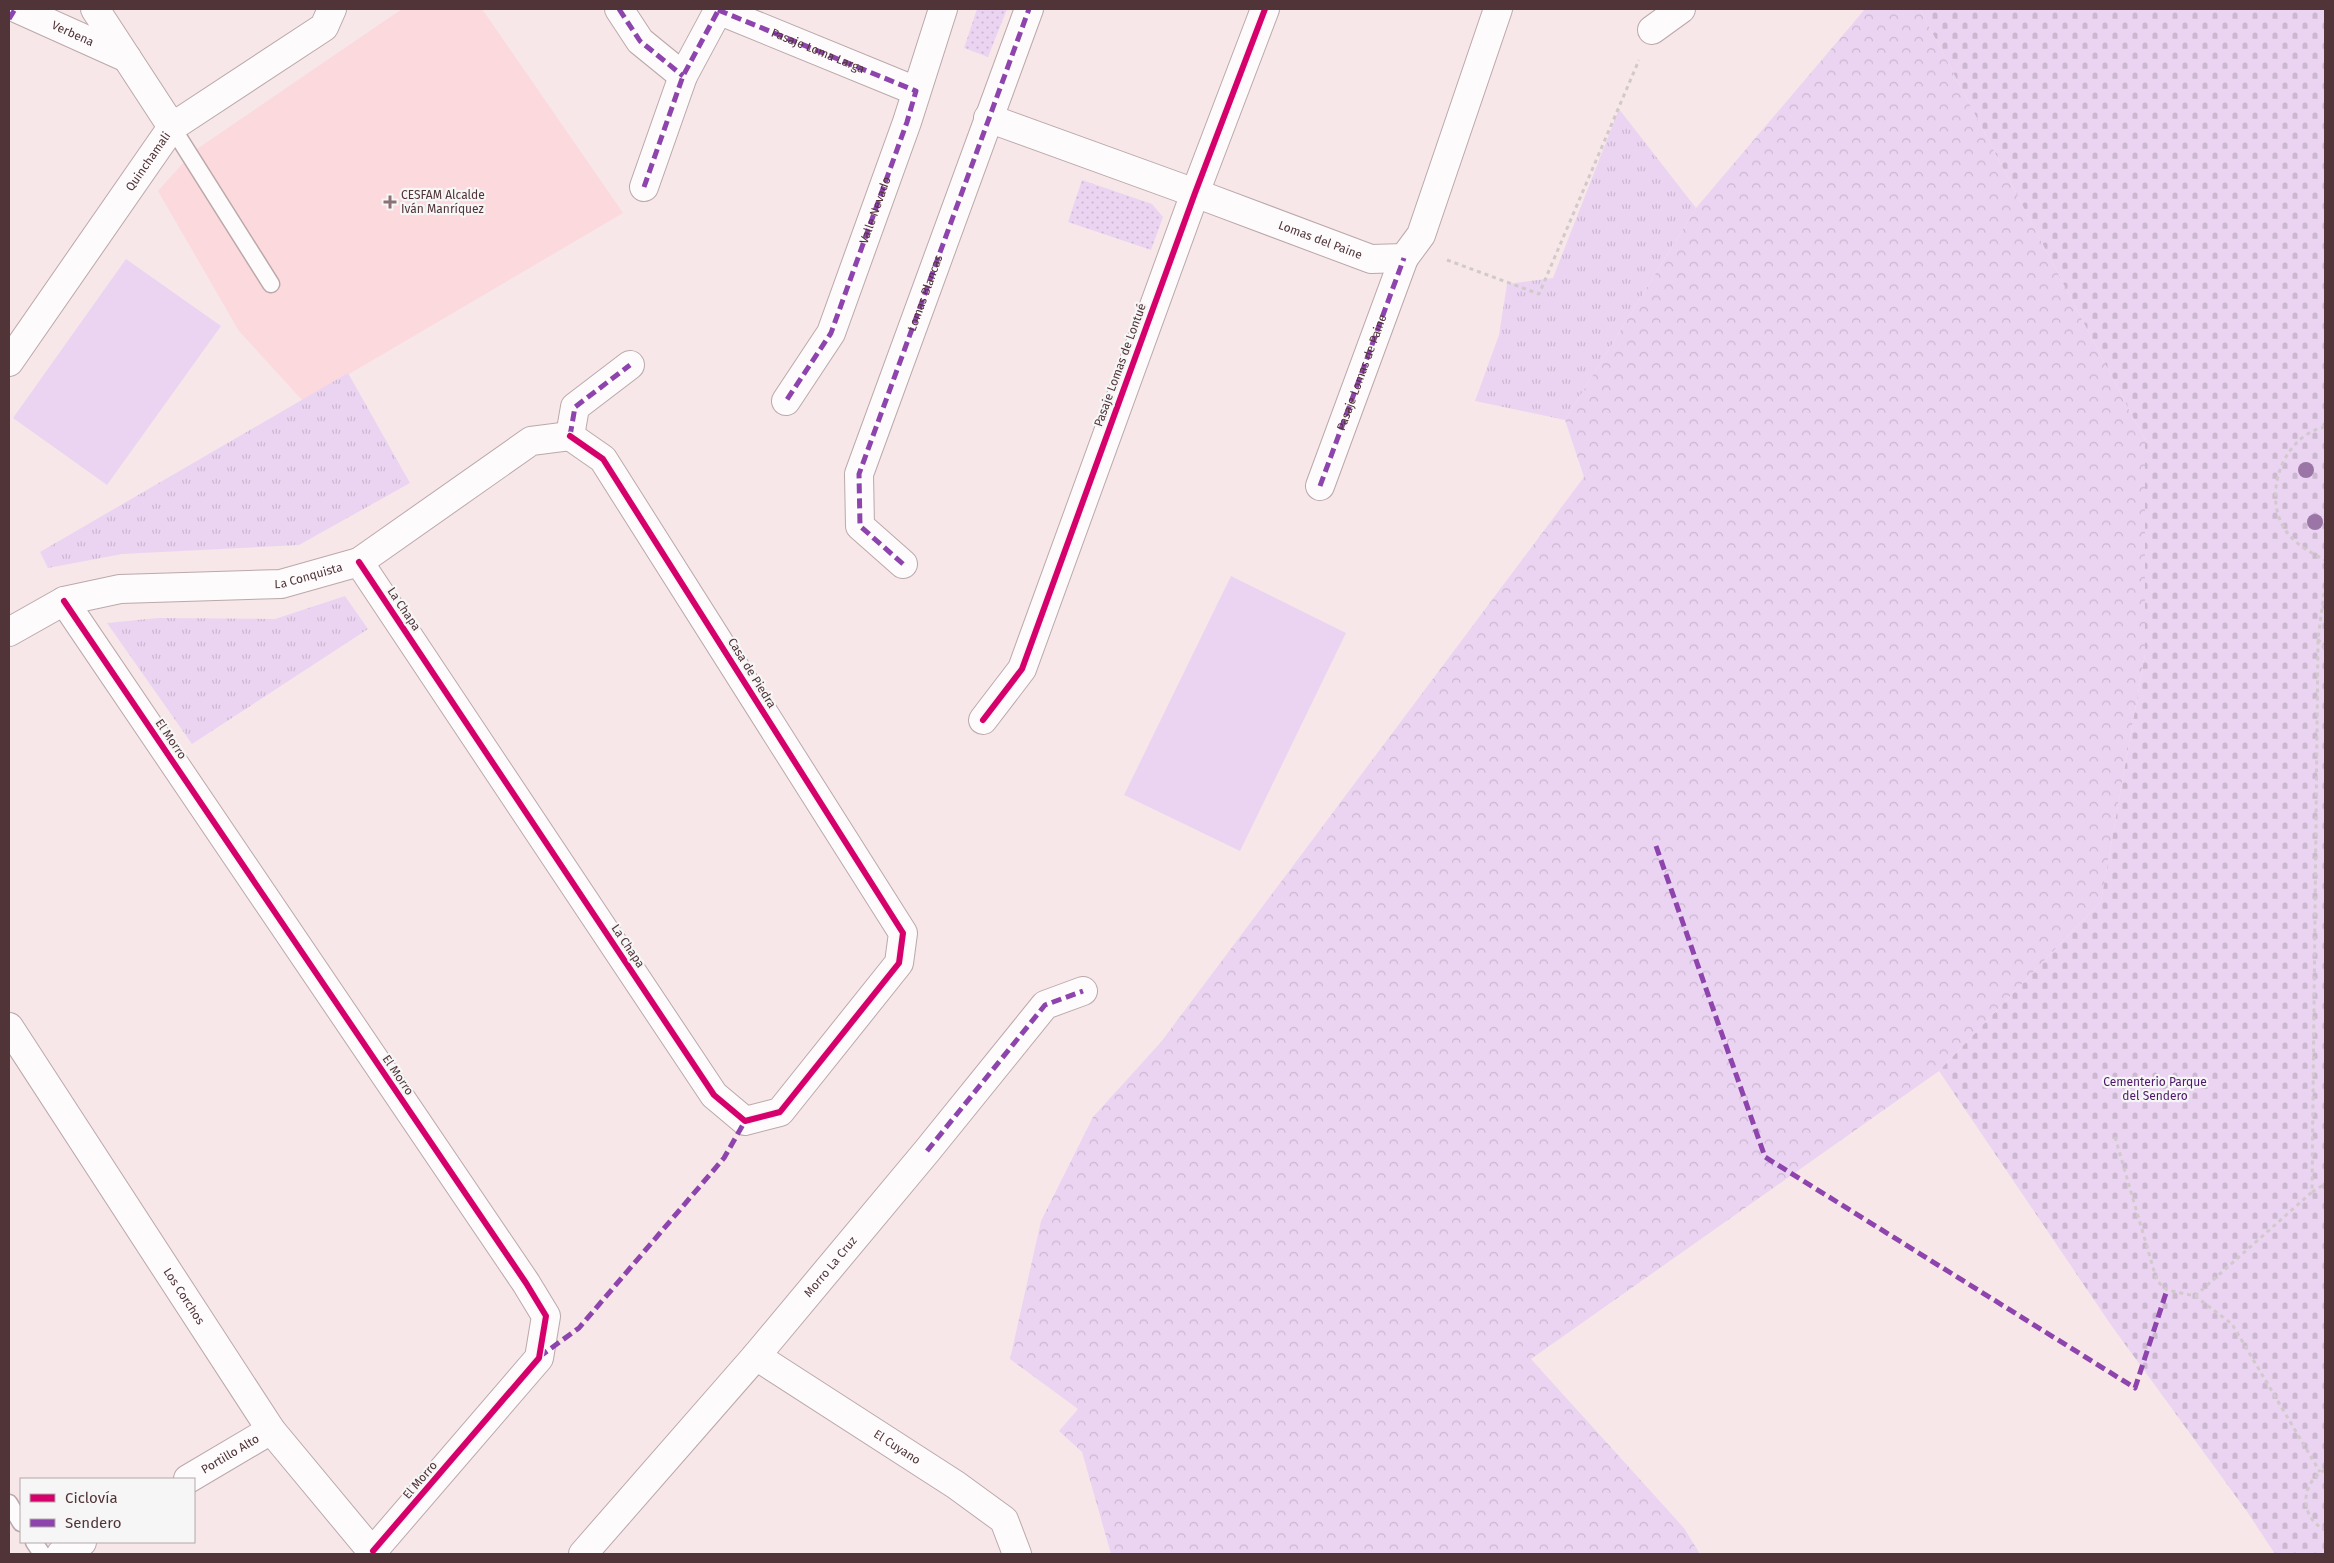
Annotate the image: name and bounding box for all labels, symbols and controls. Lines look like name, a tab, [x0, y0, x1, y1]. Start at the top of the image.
street label: Verbena	[49, 18, 96, 49]
street label: Pasaje Loma Larga	[769, 26, 867, 76]
street label: Quinchamali	[123, 129, 173, 194]
street label: Valle Nevado	[857, 175, 894, 246]
place label: CESFAM Alcalde Iván Manríquez	[401, 188, 485, 216]
marker: CESFAM Alcalde Iván Manríquez	[383, 195, 397, 209]
street label: Lomas del Paine	[1276, 218, 1364, 262]
street label: Lomas Blancas	[905, 253, 946, 333]
street label: Pasaje Lomas de Lontué	[1091, 301, 1149, 429]
street label: Pasaje Lomas de Paine	[1334, 312, 1390, 432]
street label: La Conquista	[274, 560, 344, 591]
street label: La Chapa	[384, 585, 424, 633]
street label: Casa de Piedra	[725, 635, 779, 711]
street label: El Morro	[153, 716, 189, 762]
street label: La Chapa	[608, 922, 648, 970]
street label: El Morro	[380, 1052, 416, 1098]
park label: Cementerio Parque del Sendero	[2103, 1075, 2207, 1103]
street label: Morro La Cruz	[801, 1234, 860, 1300]
street label: Los Corchos	[160, 1265, 208, 1327]
street label: El Cuyano	[871, 1427, 923, 1467]
street label: Portillo Alto	[199, 1432, 262, 1477]
street label: El Morro	[400, 1458, 440, 1502]
legend	[20, 1478, 195, 1543]
text: Ciclovía	[65, 1489, 118, 1507]
text: Sendero	[65, 1514, 121, 1532]

